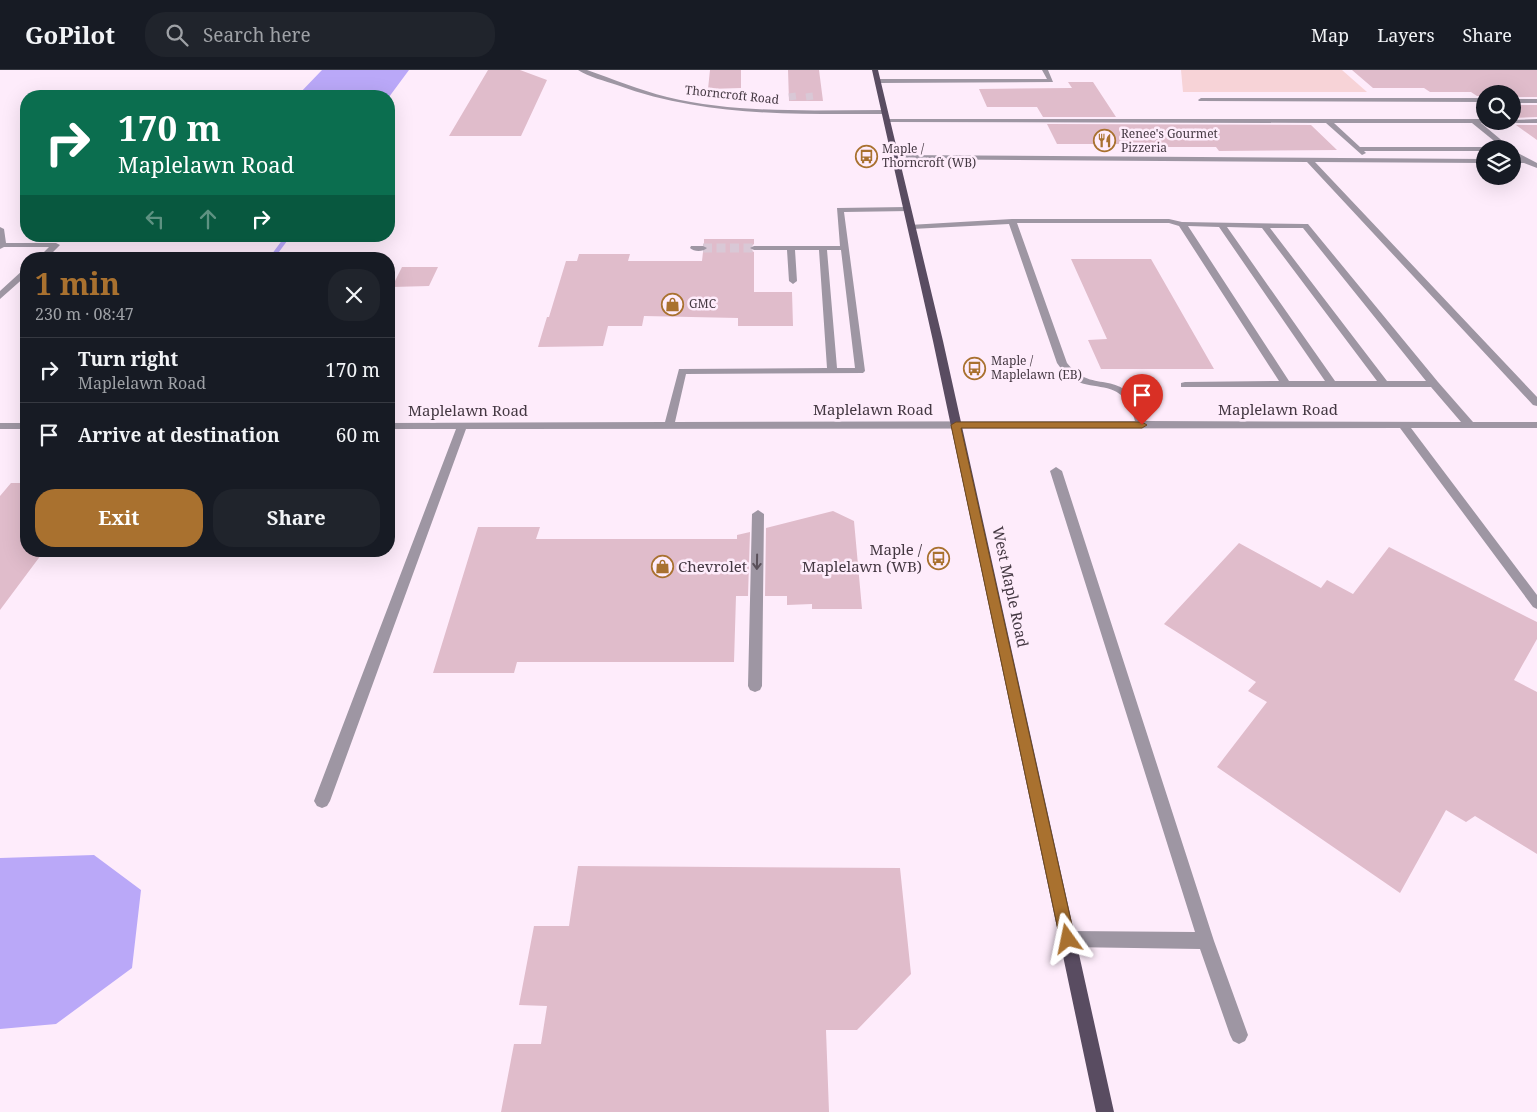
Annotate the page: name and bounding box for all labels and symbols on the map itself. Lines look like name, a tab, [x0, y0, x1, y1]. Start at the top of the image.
street label: Thorncroft Road	[684, 81, 781, 108]
place label: Renee's Gourmet Pizzeria	[1121, 125, 1218, 156]
restaurant icon: Renee's Gourmet Pizzeria	[1093, 129, 1117, 153]
place label: Maple / Thorncroft (WB)	[882, 140, 976, 171]
bus stop icon: Maple / Thorncroft (WB)	[854, 144, 878, 168]
shop icon: GMC	[661, 292, 685, 316]
place label: GMC	[689, 295, 716, 312]
place label: Maple / Maplelawn (EB)	[991, 352, 1082, 383]
bus stop icon: Maple / Maplelawn (EB)	[963, 356, 987, 380]
pin	[1121, 374, 1163, 425]
street label: Maplelawn Road	[813, 399, 933, 419]
street label: Maplelawn Road	[1218, 399, 1338, 419]
street label: Maplelawn Road	[408, 400, 528, 420]
street label: West Maple Road	[988, 524, 1034, 649]
place label: Maple / Maplelawn (WB)	[802, 539, 923, 576]
bus stop icon: Maple / Maplelawn (WB)	[926, 547, 950, 571]
one-way arrow	[752, 554, 762, 570]
shop icon: Chevrolet	[650, 555, 674, 579]
place label: Chevrolet	[678, 556, 747, 576]
position arrow	[1041, 912, 1093, 964]

